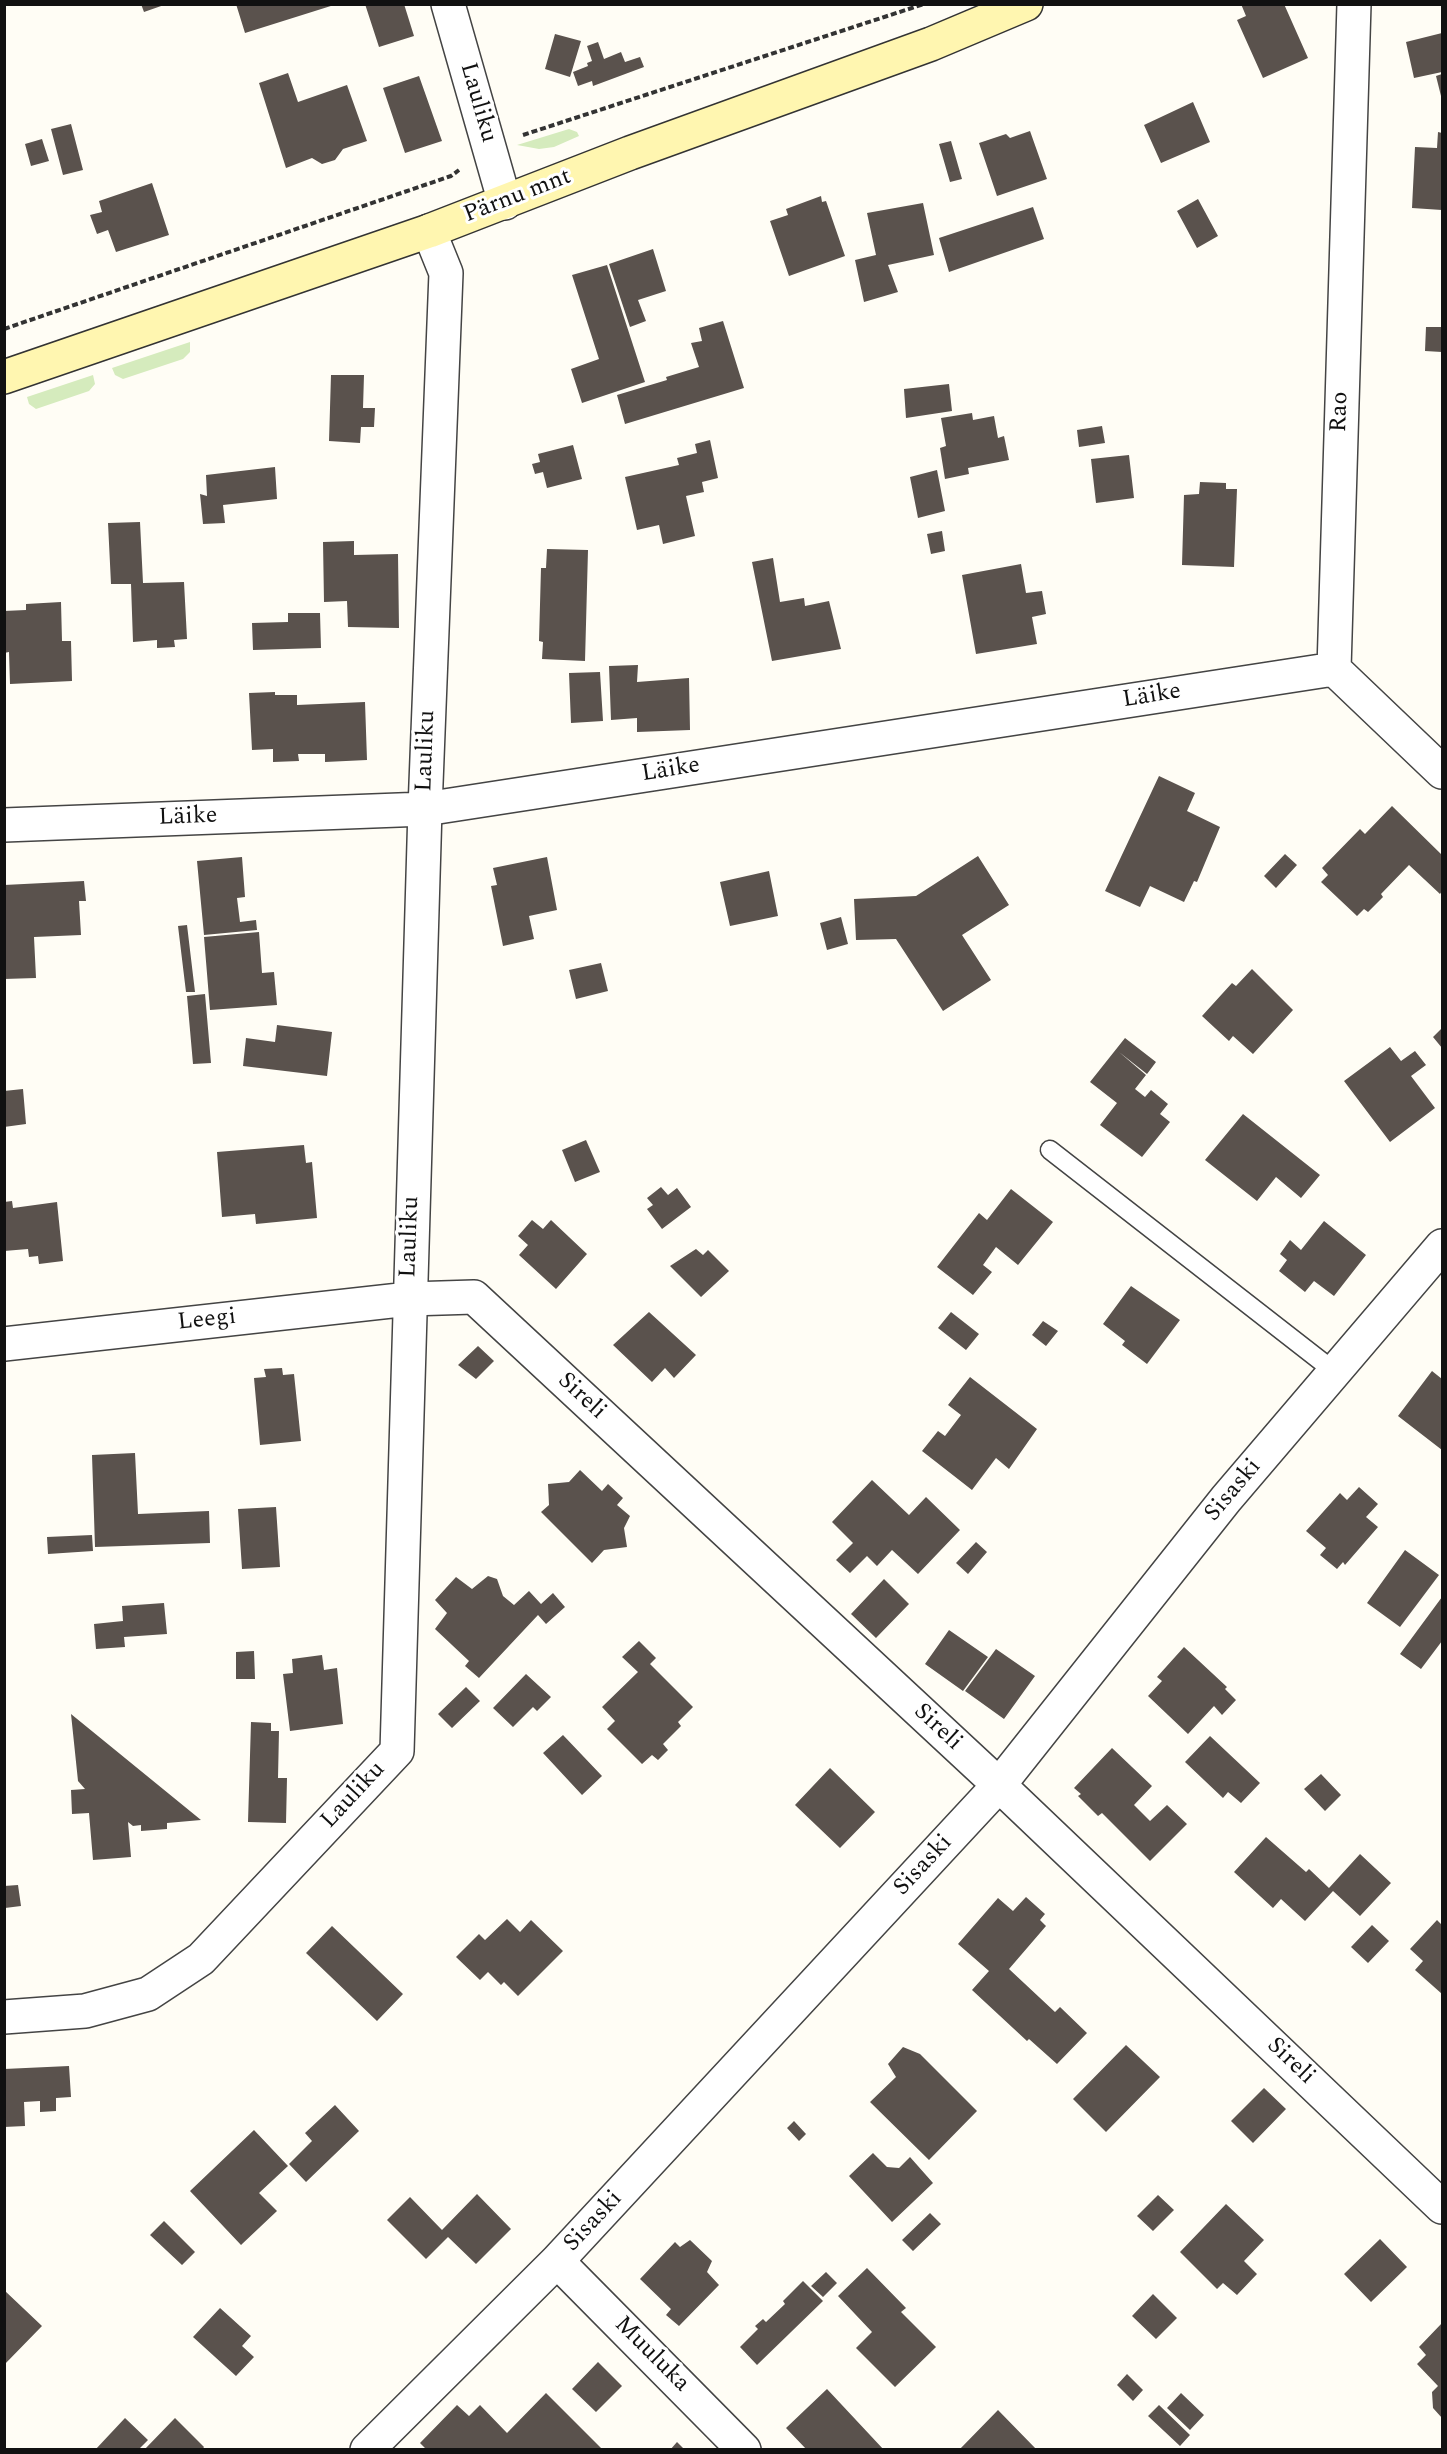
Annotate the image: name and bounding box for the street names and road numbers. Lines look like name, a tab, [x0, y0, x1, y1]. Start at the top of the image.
street label: Lauliku	[452, 60, 502, 146]
street label: Pärnu mnt	[460, 163, 576, 231]
street label: Rao	[1326, 391, 1356, 433]
street label: Läike	[1121, 678, 1183, 716]
street label: Lauliku	[411, 710, 443, 792]
street label: Läike	[640, 752, 702, 790]
street label: Läike	[158, 803, 218, 833]
street label: Lauliku	[395, 1196, 427, 1278]
street label: Leegi	[176, 1304, 238, 1338]
street label: Sireli	[551, 1367, 611, 1427]
street label: Sisaski	[1199, 1454, 1269, 1528]
street label: Sireli	[907, 1698, 967, 1758]
street label: Lauliku	[316, 1756, 392, 1836]
street label: Sisaski	[889, 1829, 959, 1903]
street label: Sireli	[1260, 2032, 1320, 2092]
street label: Sisaski	[559, 2185, 629, 2259]
street label: Muuluka	[607, 2311, 695, 2399]

